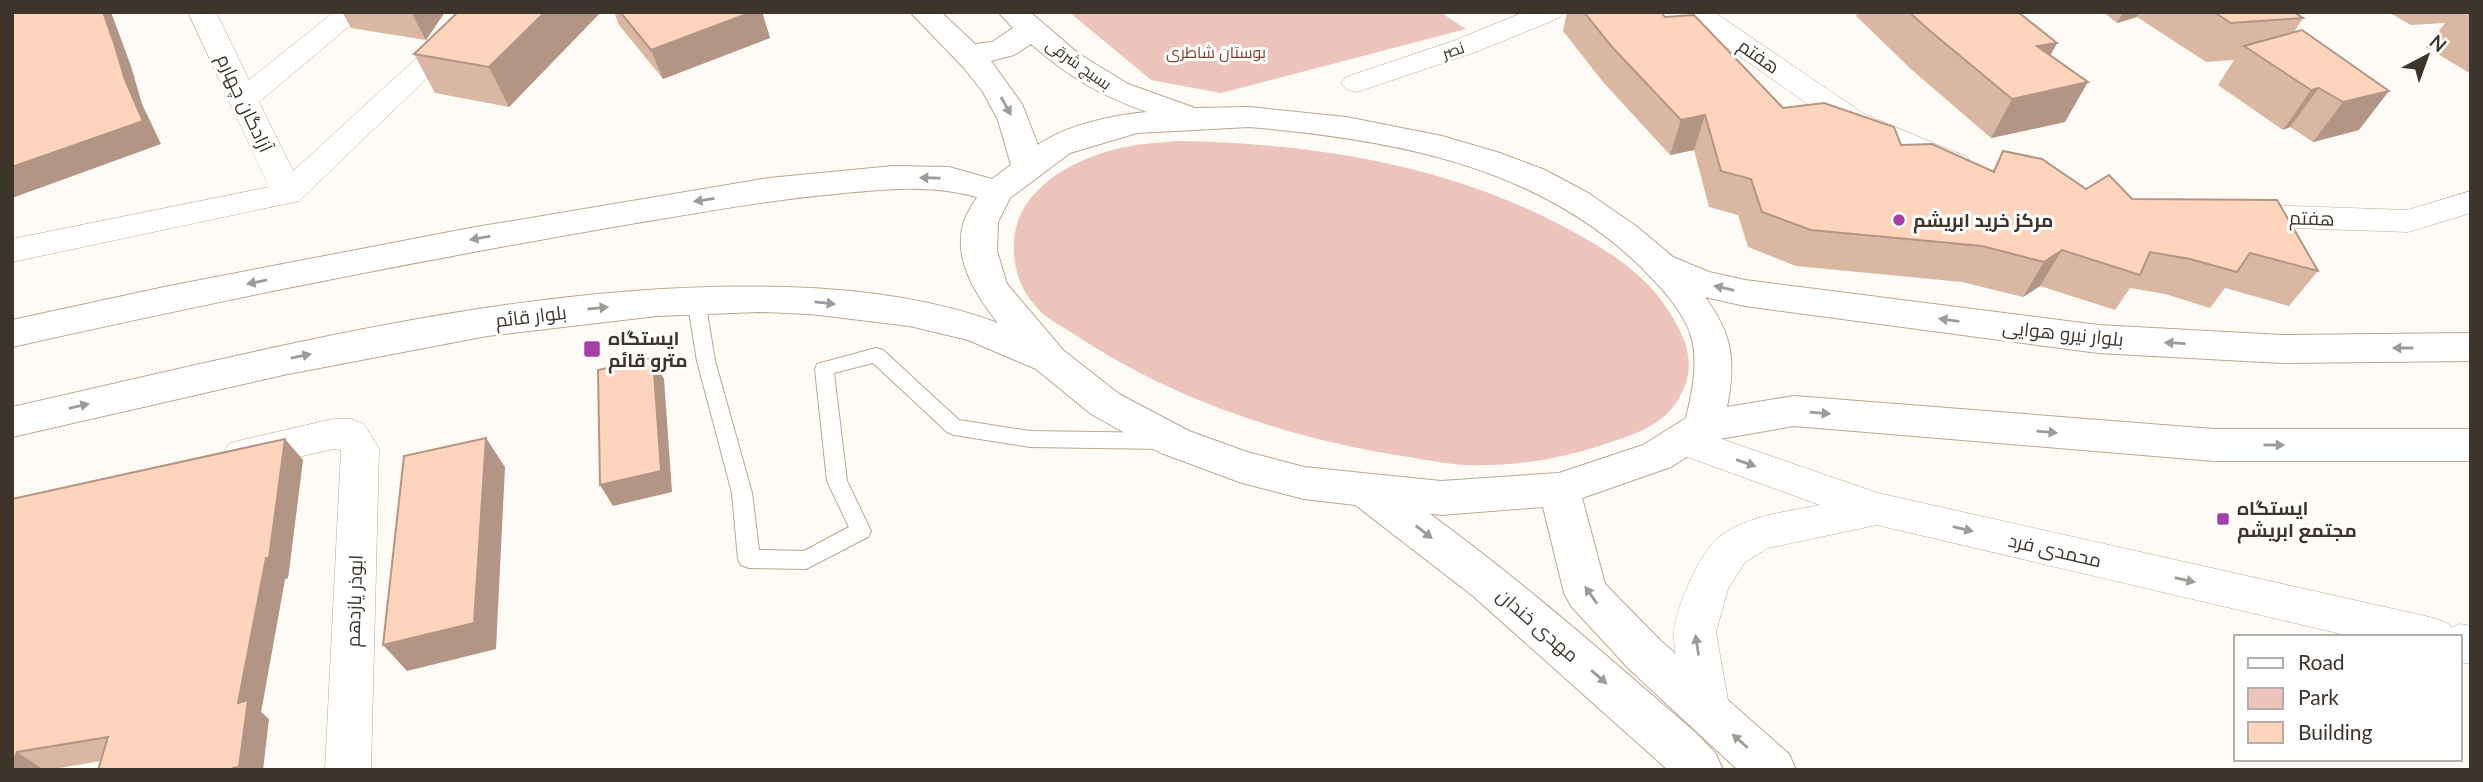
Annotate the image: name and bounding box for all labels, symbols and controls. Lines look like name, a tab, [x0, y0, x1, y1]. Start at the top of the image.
north arrow	[2392, 21, 2462, 91]
text: N	[2425, 29, 2452, 56]
street label: هفتم	[1732, 33, 1784, 80]
street label: بسیج شرقی	[1041, 34, 1116, 95]
street label: نصر	[1438, 37, 1467, 63]
park label: بوستان شاطری	[1166, 42, 1266, 63]
street label: آزادگان چهارم	[210, 50, 278, 157]
one-way arrow	[1000, 96, 1012, 116]
one-way arrow	[919, 172, 941, 183]
one-way arrow	[693, 195, 715, 206]
street label: هفتم	[2289, 205, 2335, 233]
place label: مرکز خرید ابریشم	[1913, 208, 2053, 234]
marker: مرکز خرید ابریشم	[1891, 212, 1907, 228]
one-way arrow	[469, 233, 491, 244]
one-way arrow	[246, 276, 268, 287]
one-way arrow	[1713, 282, 1735, 293]
one-way arrow	[814, 297, 836, 308]
street label: بلوار قائم	[494, 300, 568, 334]
one-way arrow	[587, 302, 609, 313]
one-way arrow	[1938, 314, 1960, 325]
street label: بلوار نیرو هوایی	[2001, 315, 2125, 351]
place label: ایستگاه مترو قائم	[608, 326, 688, 374]
one-way arrow	[2164, 337, 2186, 348]
marker: ایستگاه مترو قائم	[582, 339, 602, 359]
one-way arrow	[2391, 342, 2413, 354]
one-way arrow	[290, 351, 312, 362]
one-way arrow	[68, 401, 90, 412]
one-way arrow	[1809, 408, 1831, 419]
one-way arrow	[2036, 427, 2058, 438]
one-way arrow	[2263, 439, 2285, 451]
one-way arrow	[1735, 458, 1756, 469]
place label: ایستگاه مجتمع ابریشم	[2237, 496, 2357, 544]
marker: ایستگاه مجتمع ابریشم	[2215, 511, 2231, 527]
one-way arrow	[1415, 524, 1433, 538]
one-way arrow	[1952, 524, 1974, 535]
street label: محمدی فرد	[2006, 528, 2104, 572]
street label: ابوذر یازدهم	[340, 554, 370, 648]
one-way arrow	[2174, 575, 2196, 586]
street label: مهدی خندان	[1492, 583, 1584, 667]
one-way arrow	[1584, 586, 1598, 605]
one-way arrow	[1691, 634, 1702, 656]
legend	[2234, 635, 2462, 761]
text: Road	[2298, 649, 2345, 674]
one-way arrow	[1590, 669, 1607, 684]
text: Park	[2298, 684, 2339, 709]
text: Building	[2298, 719, 2373, 744]
one-way arrow	[1731, 733, 1749, 749]

